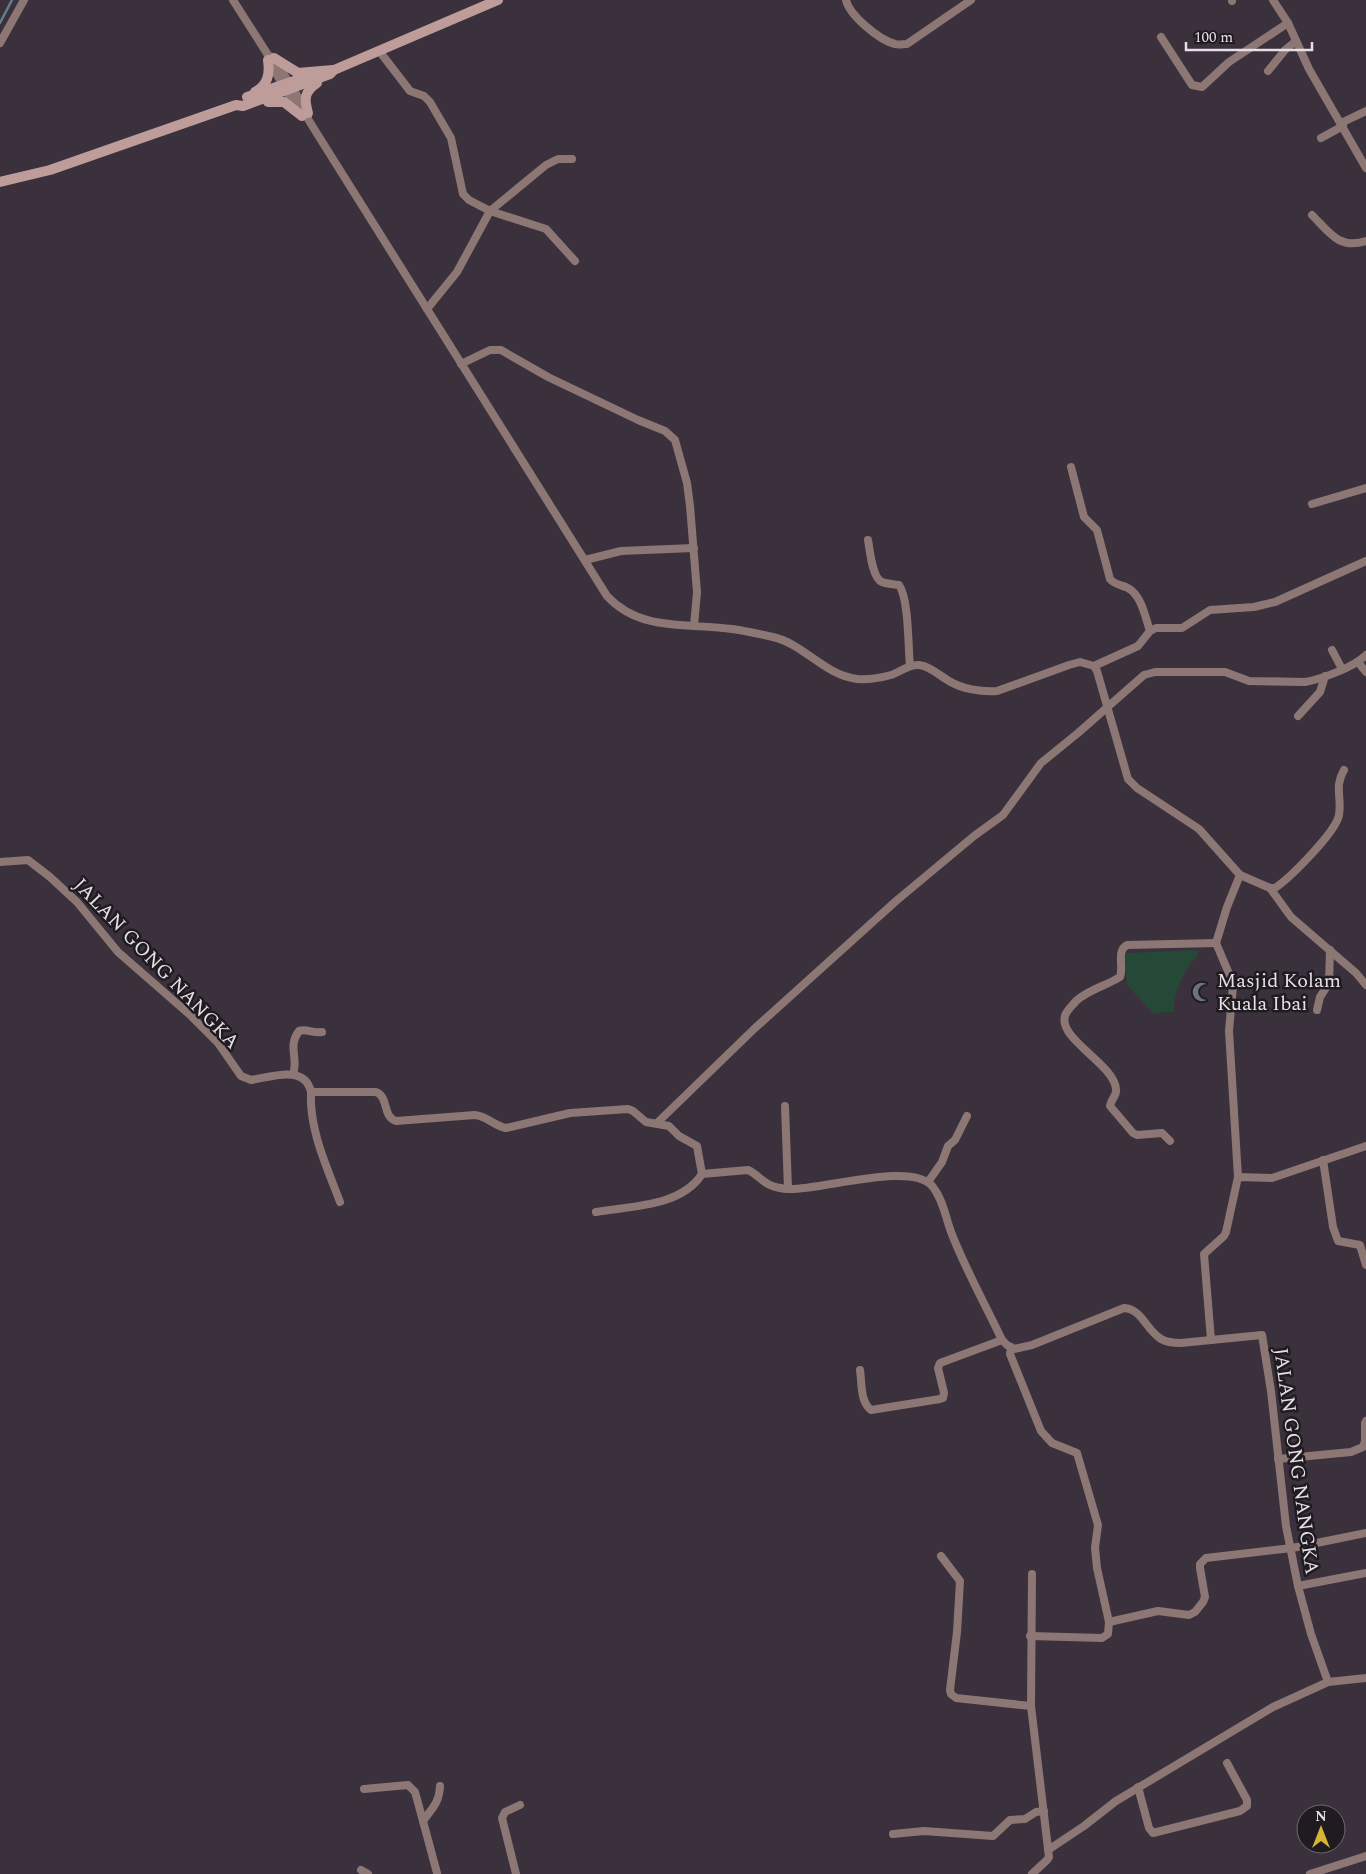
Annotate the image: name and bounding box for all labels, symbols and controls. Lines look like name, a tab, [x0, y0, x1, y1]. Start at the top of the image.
scale bar	[1186, 20, 1312, 52]
text: 100 m	[1194, 26, 1233, 49]
street label: JALAN GONG NANGKA	[66, 871, 246, 1056]
place label: Masjid Kolam Kuala Ibai	[1217, 966, 1341, 1019]
mosque icon: Masjid Kolam Kuala Ibai	[1191, 981, 1213, 1003]
street label: JALAN GONG NANGKA	[1265, 1346, 1327, 1576]
north arrow	[1296, 1804, 1346, 1854]
text: N	[1315, 1806, 1327, 1827]

